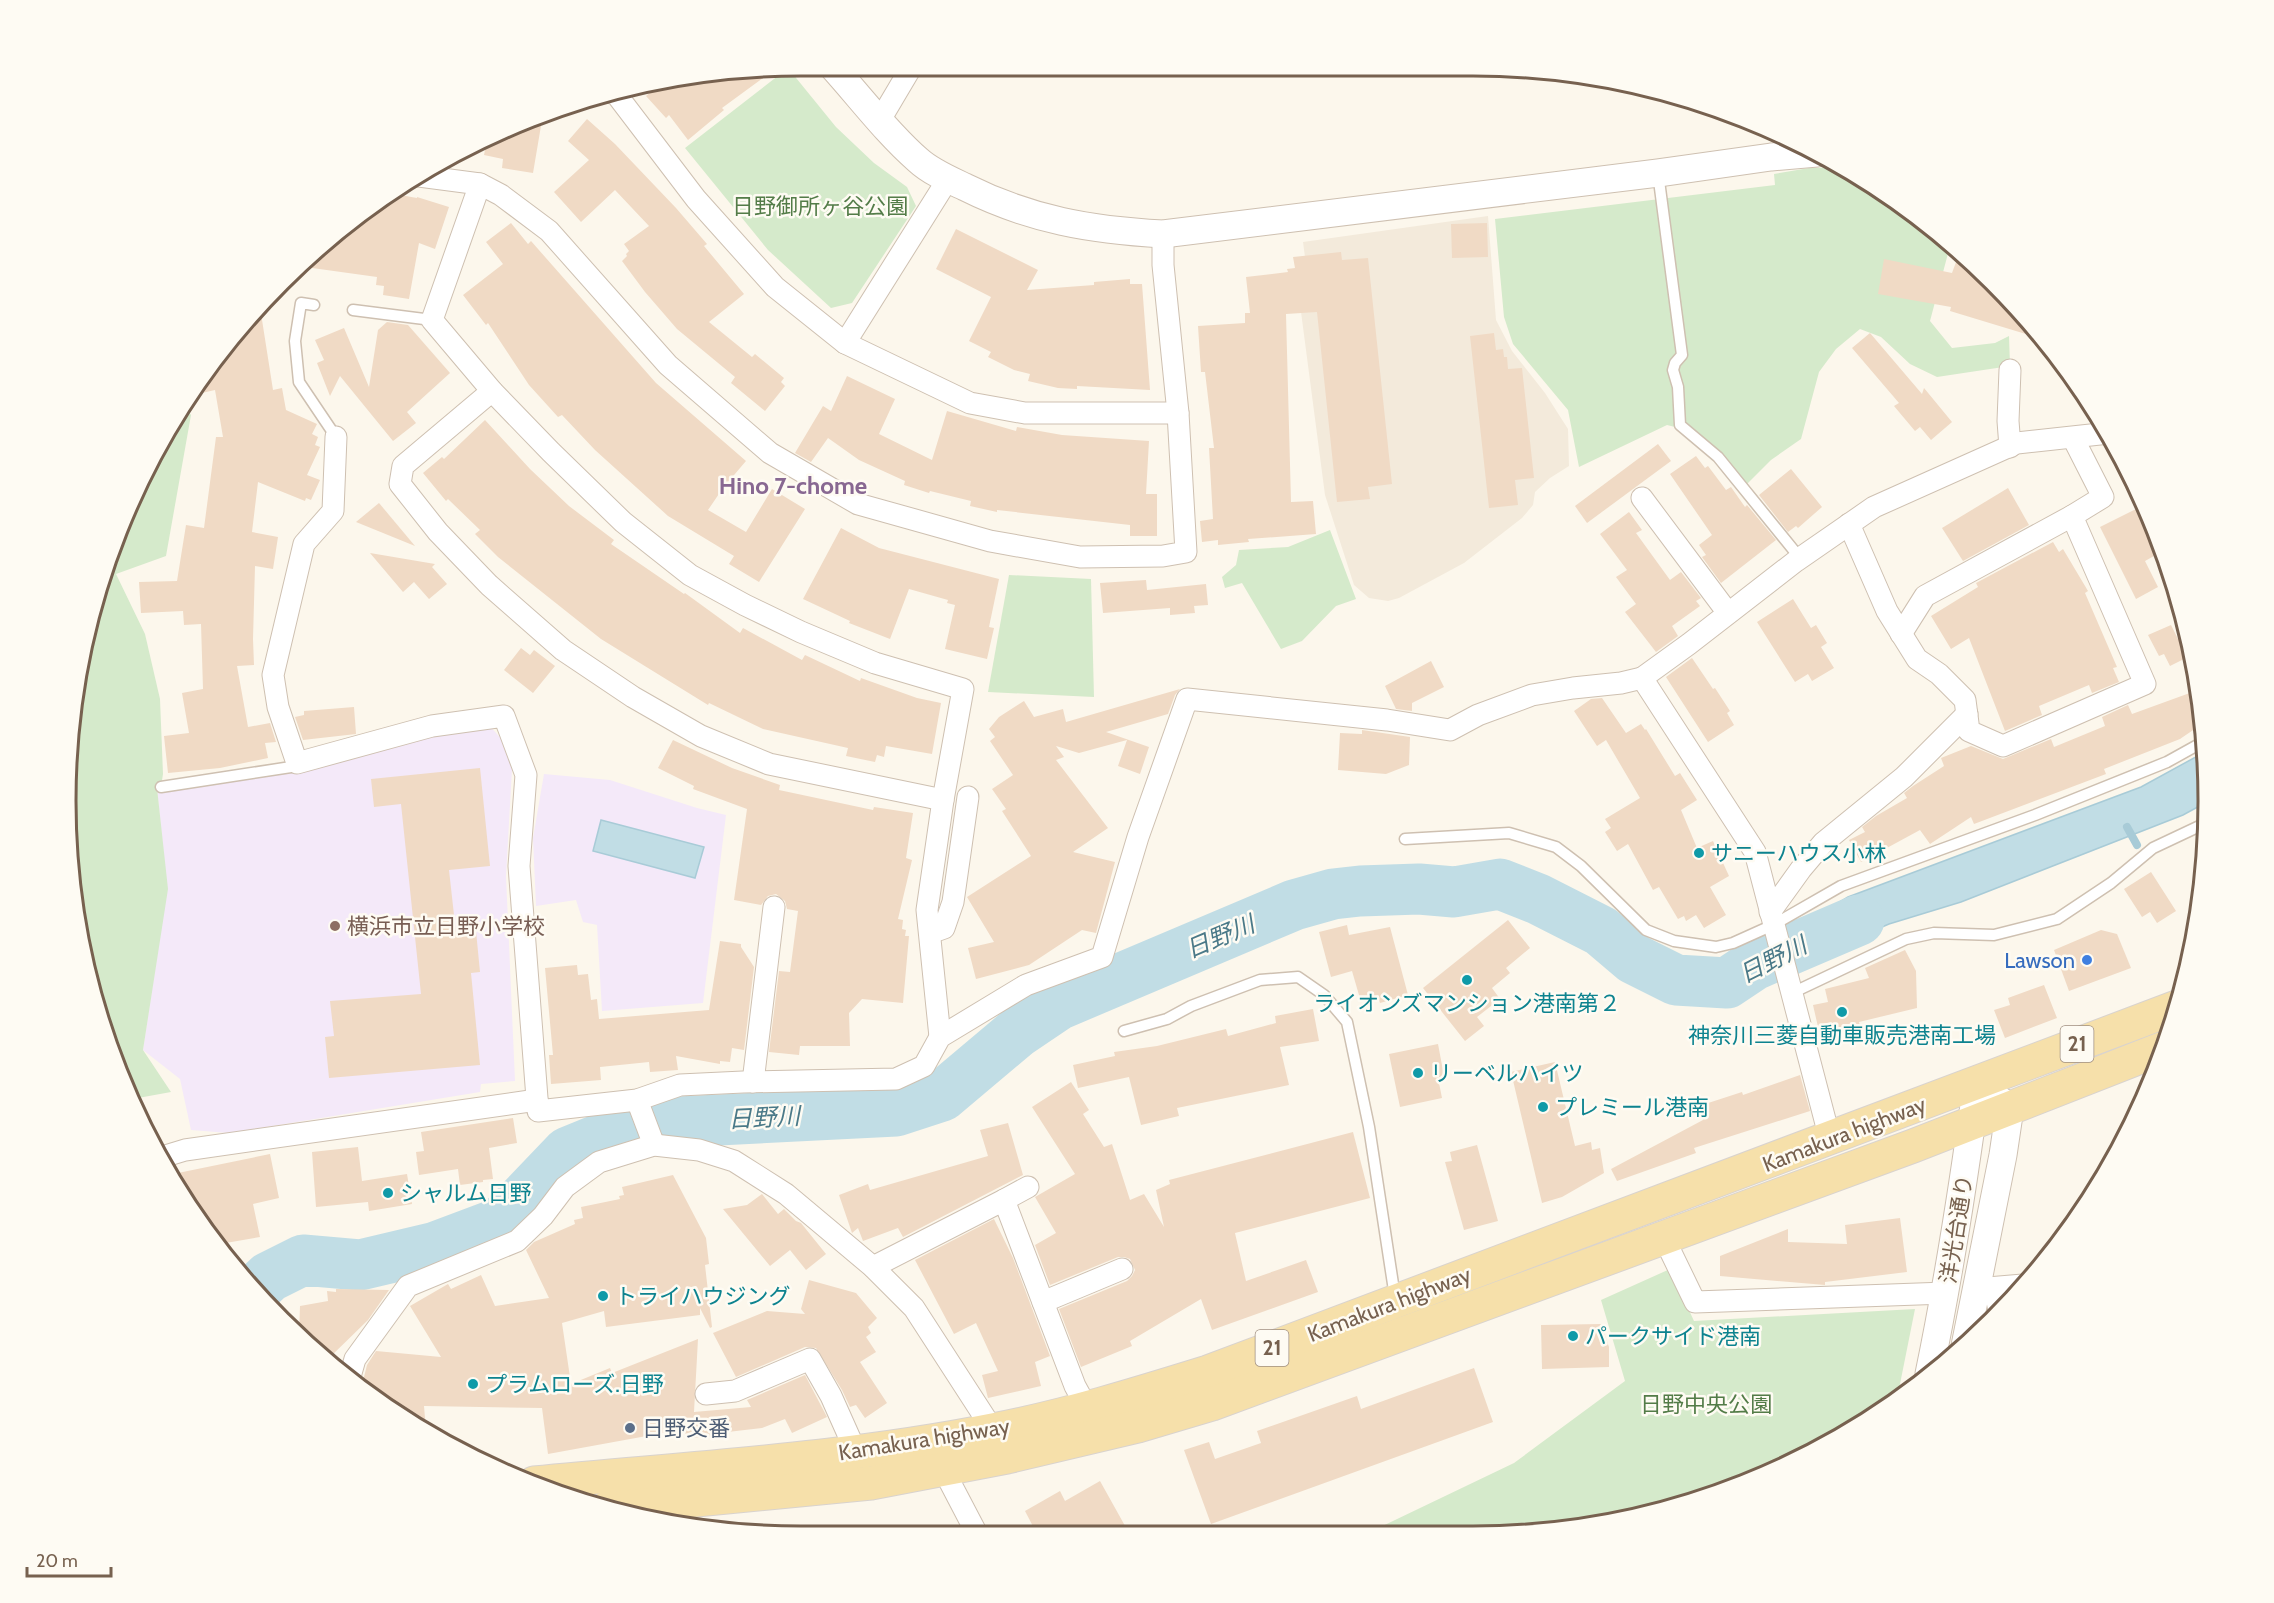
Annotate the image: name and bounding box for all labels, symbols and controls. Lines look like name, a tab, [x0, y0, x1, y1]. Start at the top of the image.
park label: 日野御所ヶ谷公園	[732, 193, 908, 220]
district label: Hino 7-chome	[719, 471, 867, 500]
place label: サニーハウス小林	[1711, 840, 1887, 867]
marker: サニーハウス小林	[1692, 846, 1706, 860]
water label: 日野川	[1181, 908, 1261, 964]
place label: 横浜市立日野小学校	[347, 913, 545, 940]
marker: 横浜市立日野小学校	[328, 919, 342, 933]
water label: 日野川	[1734, 929, 1814, 989]
place label: Lawson	[2004, 947, 2075, 974]
marker: Lawson	[2080, 953, 2094, 967]
marker: ライオンズマンション港南第２	[1460, 973, 1474, 987]
place label: ライオンズマンション港南第２	[1313, 990, 1621, 1017]
marker: 神奈川三菱自動車販売港南工場	[1835, 1005, 1849, 1019]
place label: 神奈川三菱自動車販売港南工場	[1688, 1022, 1996, 1049]
road number: 21	[2060, 1026, 2094, 1062]
place label: リーベルハイツ	[1430, 1060, 1584, 1087]
marker: リーベルハイツ	[1411, 1066, 1425, 1080]
street label: Kamakura highway	[1759, 1091, 1930, 1178]
place label: プレミール港南	[1555, 1094, 1709, 1121]
marker: プレミール港南	[1536, 1100, 1550, 1114]
water label: 日野川	[727, 1101, 804, 1134]
street label: 洋光台通り	[1935, 1173, 1978, 1286]
place label: シャルム日野	[400, 1180, 532, 1207]
marker: シャルム日野	[381, 1186, 395, 1200]
street label: Kamakura highway	[1304, 1261, 1475, 1348]
place label: トライハウジング	[615, 1283, 791, 1310]
marker: トライハウジング	[596, 1289, 610, 1303]
place label: パークサイド港南	[1585, 1323, 1761, 1350]
marker: パークサイド港南	[1566, 1329, 1580, 1343]
road number: 21	[1256, 1330, 1288, 1366]
place label: プラムローズ.日野	[485, 1371, 664, 1398]
marker: プラムローズ.日野	[466, 1377, 480, 1391]
park label: 日野中央公園	[1640, 1391, 1772, 1418]
street label: Kamakura highway	[837, 1413, 1012, 1466]
place label: 日野交番	[642, 1415, 730, 1442]
marker: 日野交番	[623, 1421, 637, 1435]
scale bar	[27, 1540, 111, 1578]
text: 20 m	[36, 1550, 78, 1572]

